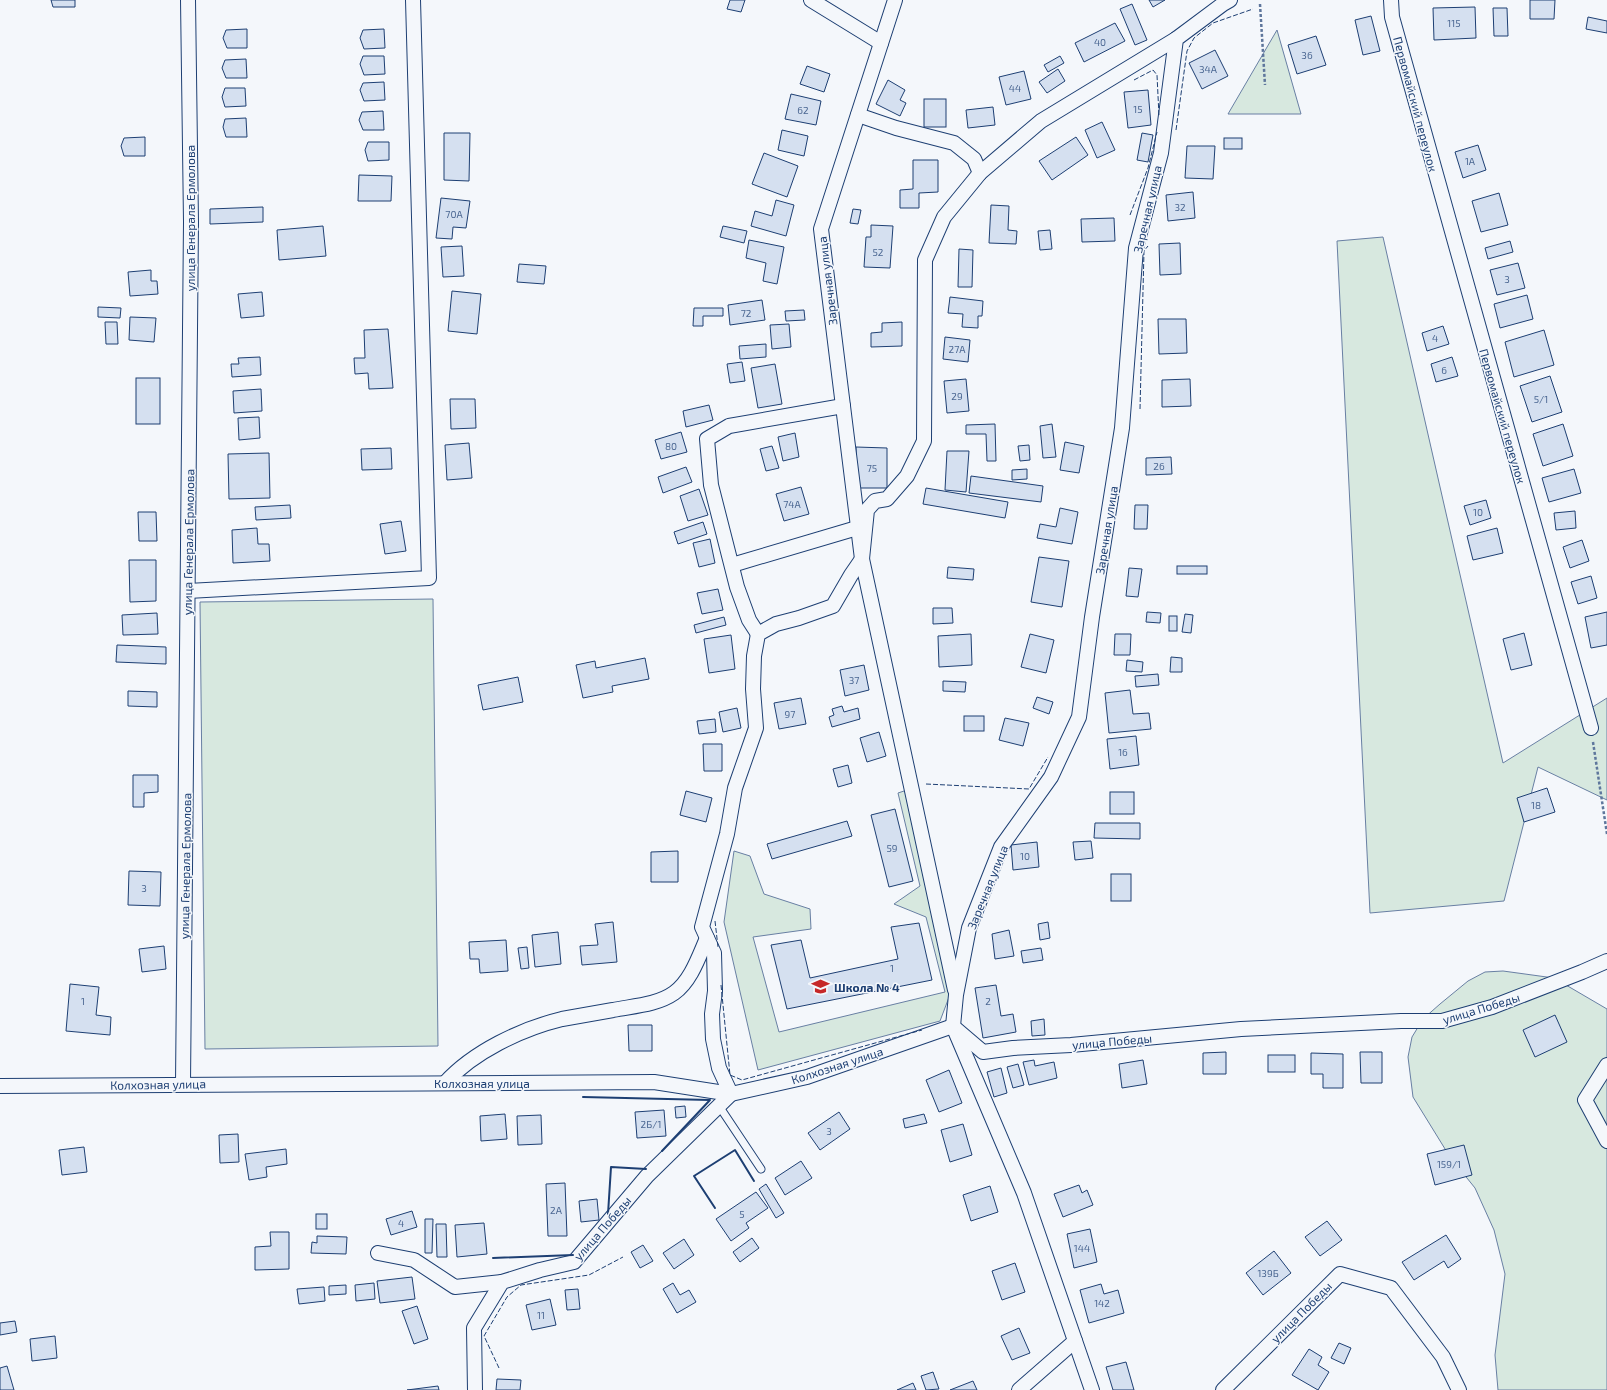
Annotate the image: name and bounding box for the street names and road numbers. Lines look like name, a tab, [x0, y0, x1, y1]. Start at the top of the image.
street label: Первомайский переулок	[1390, 35, 1441, 174]
street label: улица Генерала Ермолова	[183, 145, 198, 291]
street label: Заречная улица	[1130, 164, 1165, 254]
street label: Заречная улица	[815, 236, 840, 326]
street label: Первомайский переулок	[1476, 347, 1529, 486]
street label: улица Генерала Ермолова	[180, 469, 197, 615]
street label: Заречная улица	[1092, 485, 1121, 575]
street label: улица Генерала Ермолова	[177, 793, 194, 939]
street label: Заречная улица	[964, 843, 1011, 931]
street label: улица Победы	[1441, 990, 1522, 1027]
street label: улица Победы	[1072, 1031, 1153, 1052]
street label: Колхозная улица	[789, 1044, 885, 1087]
street label: Колхозная улица	[110, 1076, 206, 1093]
street label: Колхозная улица	[434, 1076, 530, 1091]
street label: улица Победы	[570, 1193, 634, 1263]
street label: улица Победы	[1268, 1279, 1335, 1346]

